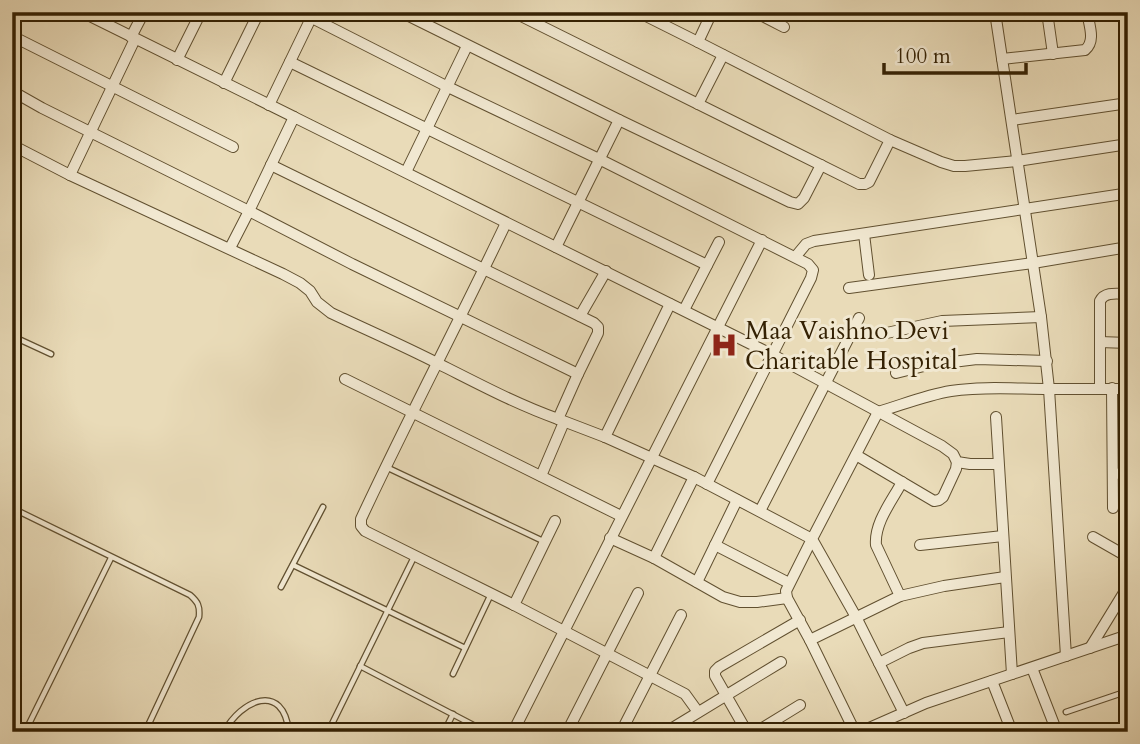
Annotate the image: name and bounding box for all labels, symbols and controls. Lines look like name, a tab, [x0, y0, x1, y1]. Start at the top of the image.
scale bar	[884, 32, 1026, 76]
text: 100 m	[895, 42, 951, 71]
place label: Maa Vaishno Devi Charitable Hospital	[745, 313, 958, 378]
hospital icon: Maa Vaishno Devi Charitable Hospital	[709, 330, 739, 360]

